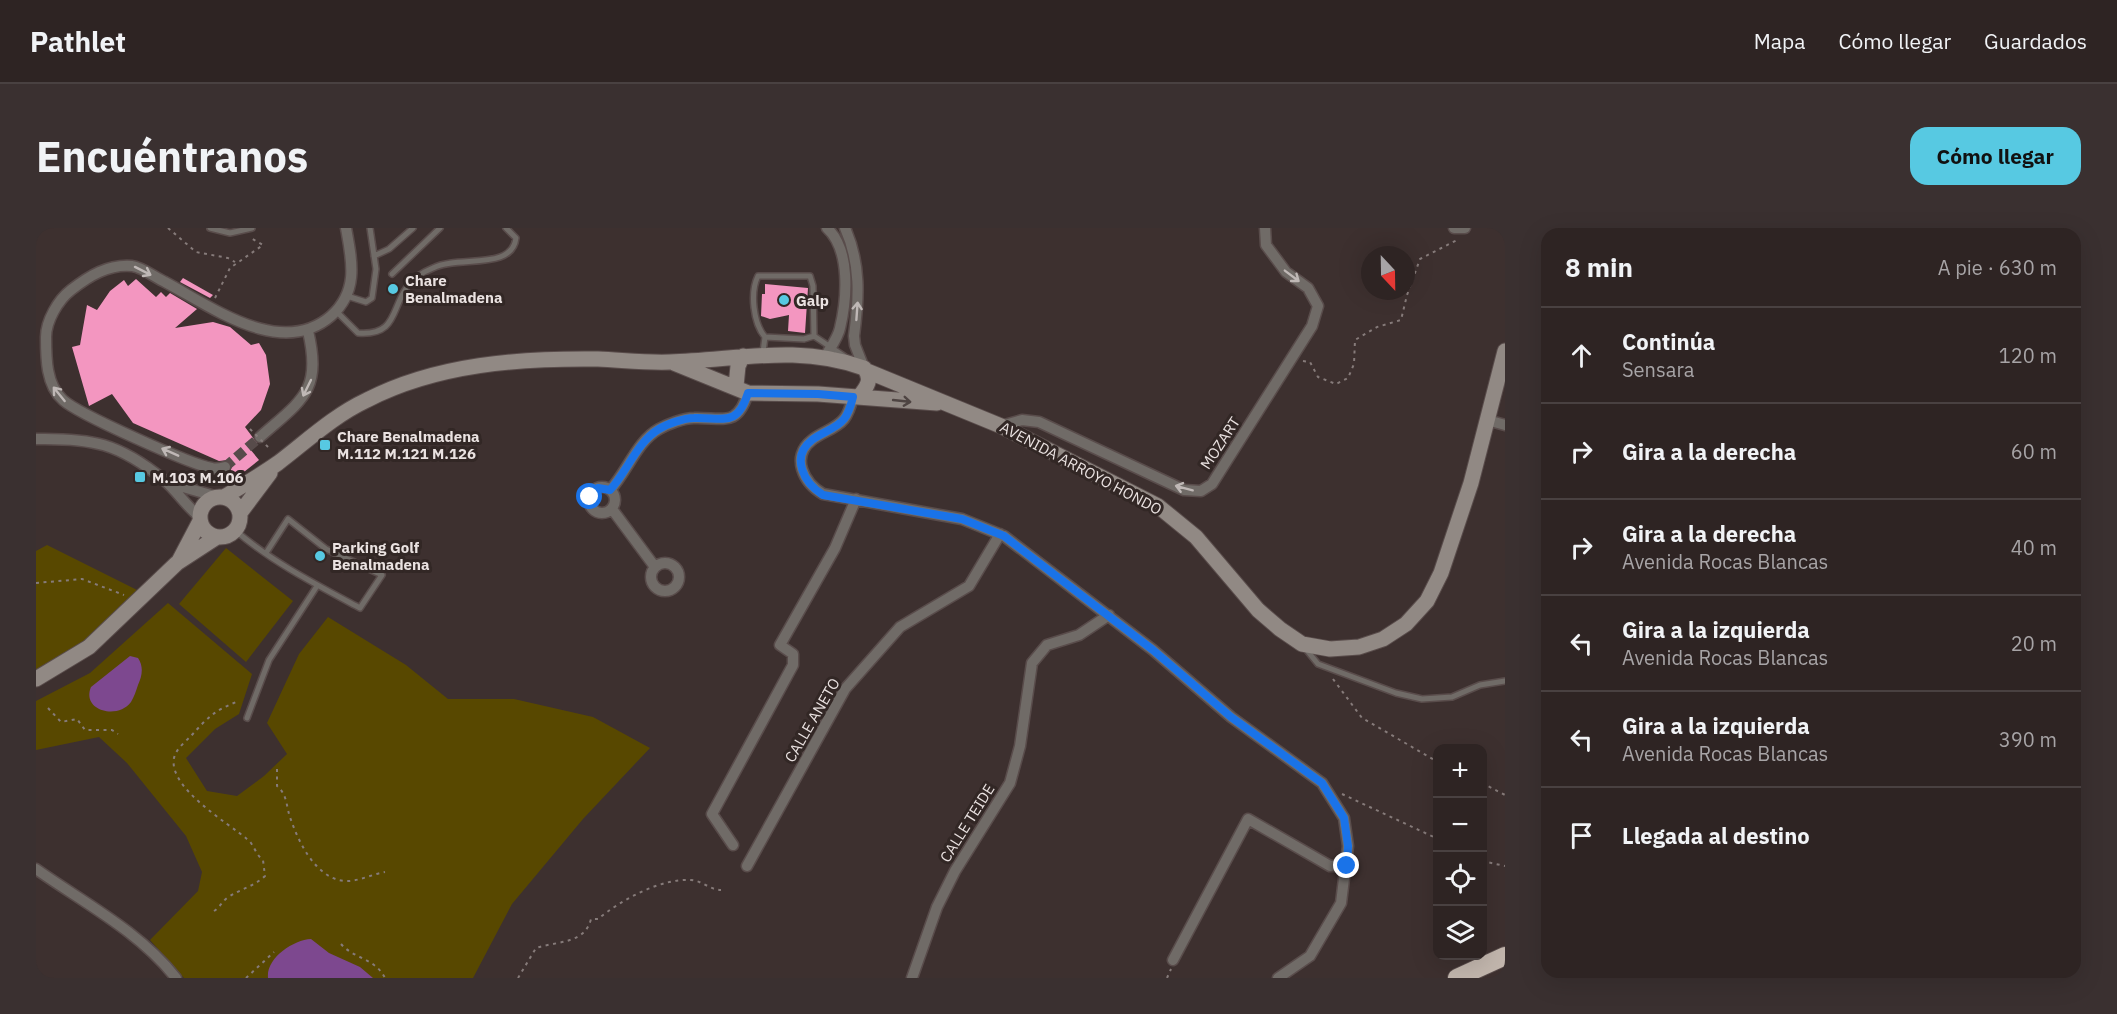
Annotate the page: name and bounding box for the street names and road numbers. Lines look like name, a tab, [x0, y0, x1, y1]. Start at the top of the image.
street label: MOZART	[1196, 413, 1244, 473]
street label: AVENIDA ARROYO HONDO	[997, 417, 1165, 519]
street label: CALLE ANETO	[780, 674, 844, 766]
street label: CALLE TEIDE	[936, 780, 998, 866]

